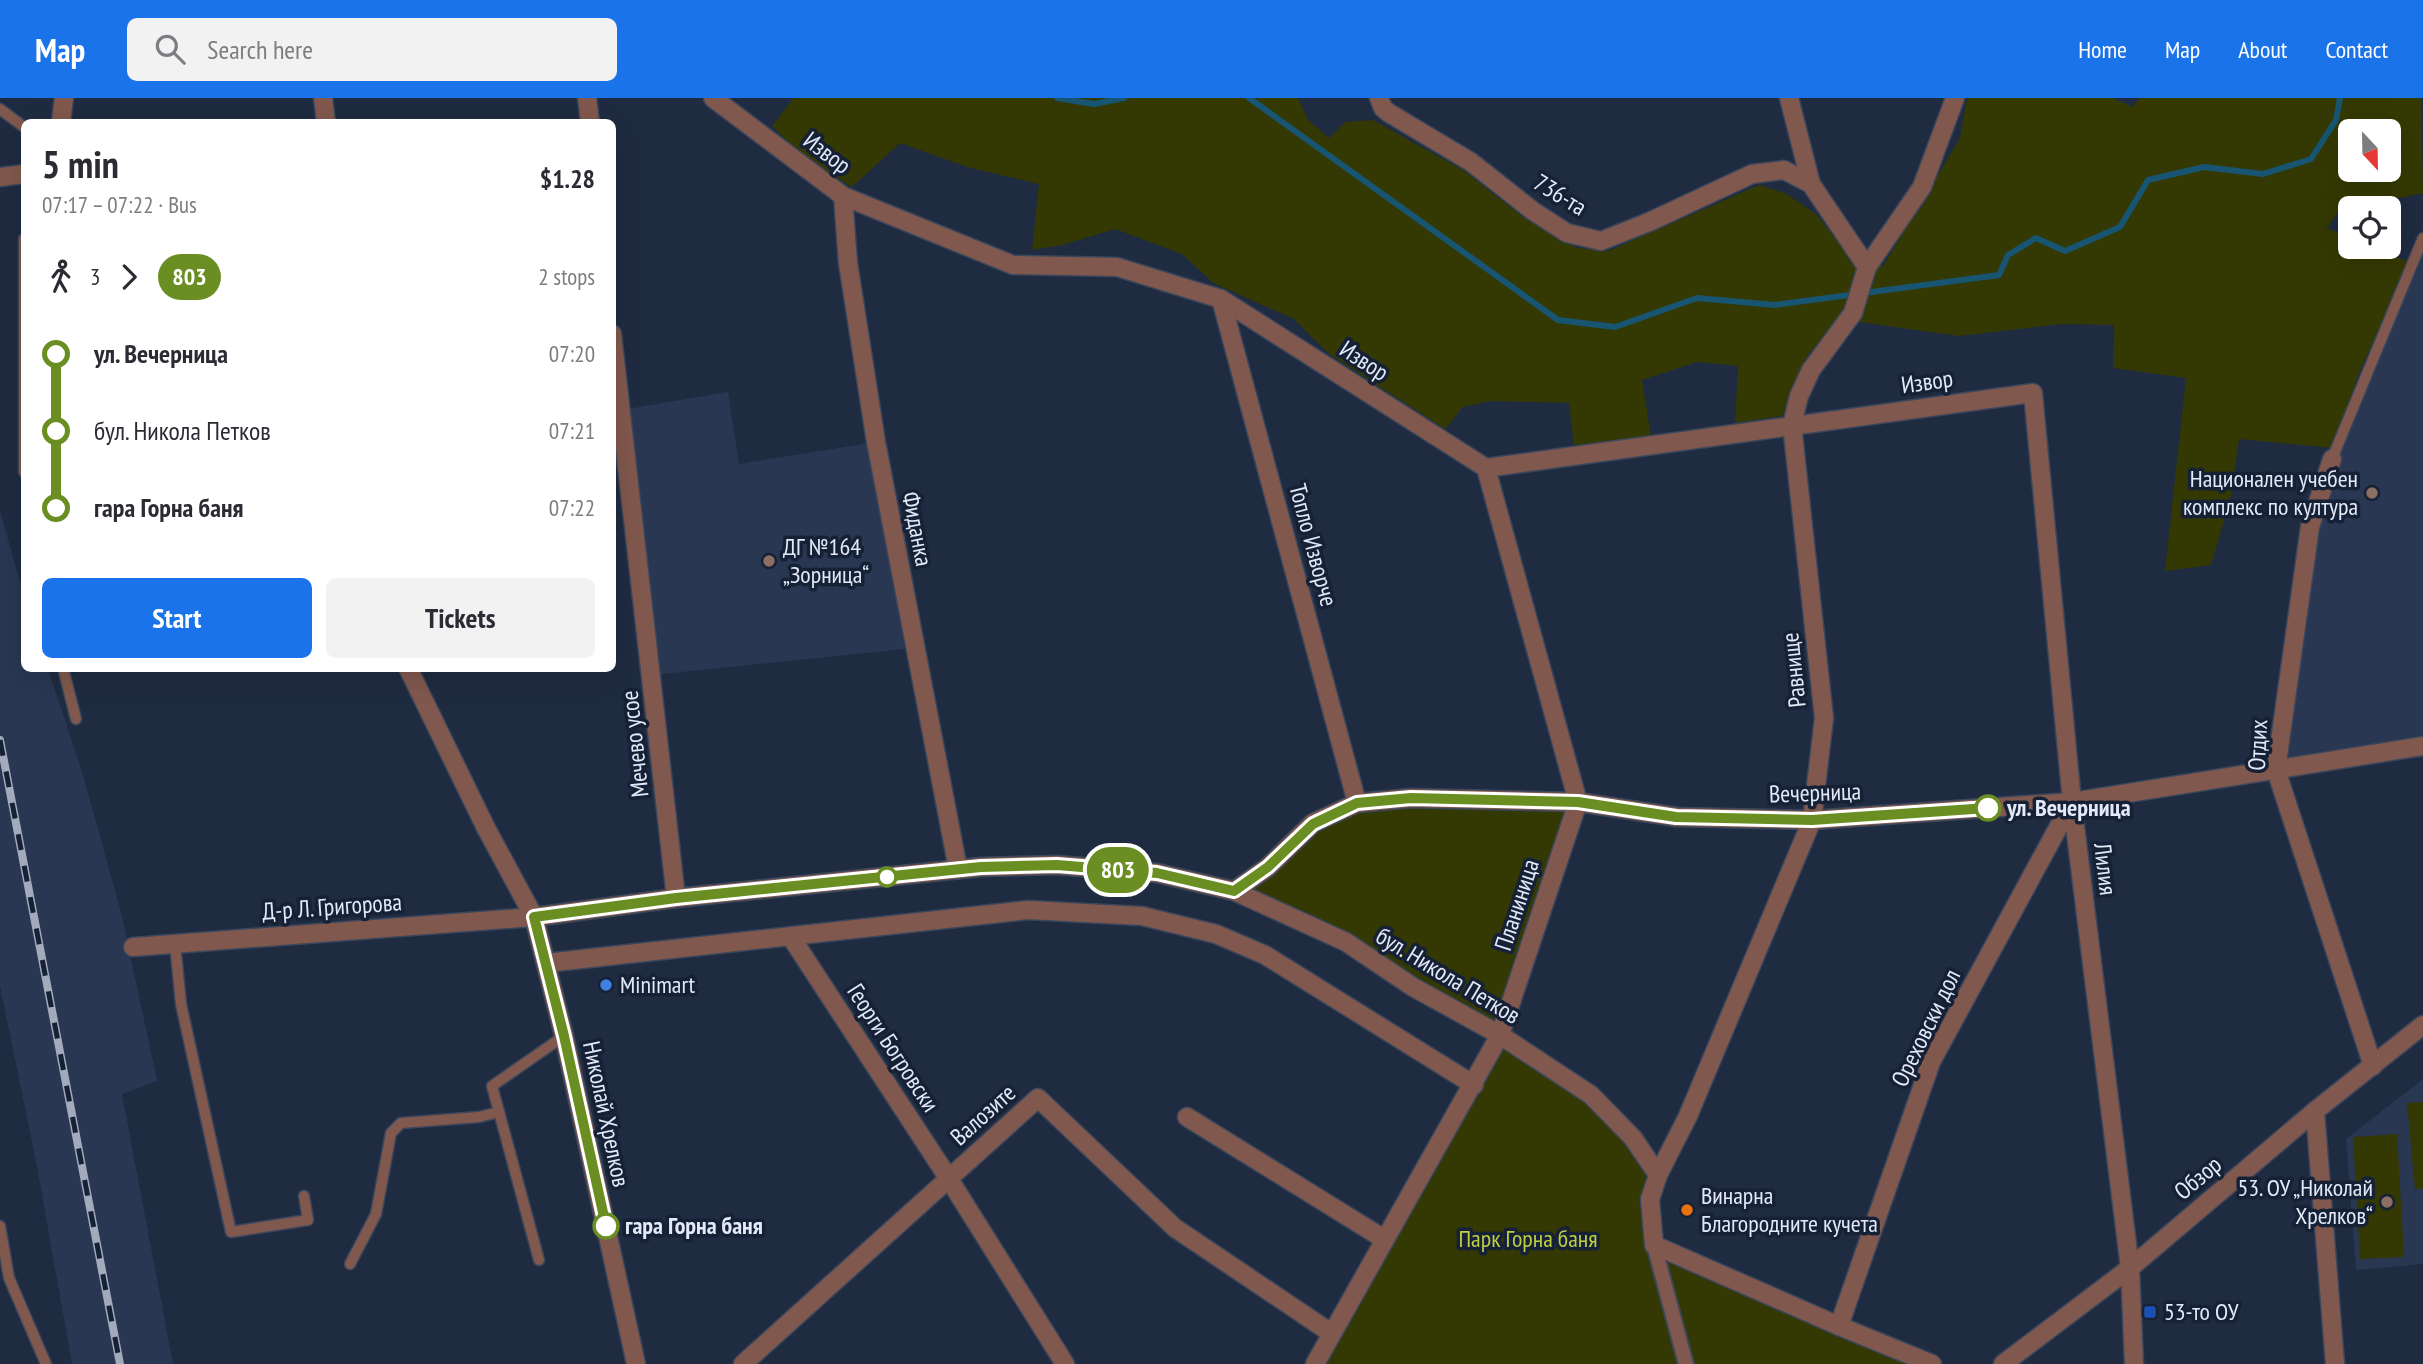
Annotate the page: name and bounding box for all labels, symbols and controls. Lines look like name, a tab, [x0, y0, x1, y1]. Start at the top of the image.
search box	[127, 18, 617, 81]
text: Map	[35, 28, 85, 71]
icon: search	[151, 30, 189, 68]
text: Search here	[207, 33, 313, 66]
text: Home	[2078, 34, 2127, 65]
text: Map	[2165, 34, 2200, 65]
text: About	[2238, 34, 2287, 65]
text: Contact	[2325, 34, 2388, 65]
north arrow	[2338, 119, 2401, 182]
map controls	[2338, 119, 2401, 259]
street label: Извор	[797, 125, 857, 181]
text: 5 min	[42, 139, 119, 188]
text: $1.28	[540, 162, 595, 195]
street label: 736-та	[1528, 167, 1592, 222]
text: 07:17 – 07:22 · Bus	[42, 190, 197, 219]
button: locate	[2338, 196, 2401, 259]
icon: walk	[42, 258, 80, 296]
icon: forward	[110, 258, 148, 296]
text: 803	[172, 261, 207, 292]
text: 3	[90, 262, 100, 291]
text: 2 stops	[538, 262, 595, 291]
street label: Извор	[1334, 333, 1395, 388]
text: ул. Вечерница	[94, 337, 228, 370]
text: 07:20	[549, 339, 595, 368]
street label: Извор	[1899, 363, 1955, 400]
text: бул. Никола Петков	[94, 414, 271, 447]
text: 07:21	[549, 416, 595, 445]
place label: Национален учебен комплекс по култура	[2183, 463, 2358, 522]
street label: Топло Изворче	[1282, 480, 1345, 610]
marker: Национален учебен комплекс по култура	[2364, 485, 2380, 501]
street label: Фиданка	[895, 489, 940, 569]
text: гара Горна баня	[94, 491, 243, 524]
text: 07:22	[549, 493, 595, 522]
place label: ДГ №164 „Зорница“	[783, 531, 869, 590]
marker: ДГ №164 „Зорница“	[761, 553, 777, 569]
button: Start	[42, 578, 312, 658]
button: Tickets	[326, 578, 595, 658]
street label: Равнище	[1774, 631, 1813, 709]
street label: Мечево усое	[613, 689, 656, 799]
street label: Отдих	[2241, 718, 2274, 771]
street label: Вечерница	[1768, 775, 1862, 810]
place label: ул. Вечерница	[2006, 792, 2131, 823]
marker: ул. Вечерница	[1975, 795, 2001, 821]
street label: Лилия	[2087, 840, 2124, 897]
line badge: 803	[1078, 847, 1158, 893]
text: 803	[1101, 854, 1135, 885]
street label: Планиница	[1487, 855, 1546, 954]
unlabelled marker	[877, 867, 897, 887]
street label: Д-р Л. Григорова	[261, 886, 403, 927]
street label: бул. Никола Петков	[1370, 920, 1526, 1031]
street label: Ореховски дол	[1884, 964, 1967, 1092]
place label: Minimart	[620, 969, 696, 1000]
marker: Minimart	[598, 977, 614, 993]
street label: Георги Богровски	[840, 978, 946, 1118]
street label: Николай Хрелков	[576, 1038, 637, 1190]
street label: Валозите	[944, 1077, 1022, 1152]
street label: Обзор	[2167, 1149, 2228, 1206]
place label: 53. ОУ „Николай Хрелков“	[2237, 1172, 2373, 1231]
place label: Винарна Благородните кучета	[1701, 1180, 1878, 1239]
marker: 53. ОУ „Николай Хрелков“	[2379, 1194, 2395, 1210]
marker: Винарна Благородните кучета	[1679, 1202, 1695, 1218]
place label: гара Горна баня	[625, 1210, 763, 1241]
marker: гара Горна баня	[593, 1213, 619, 1239]
park label: Парк Горна баня	[1458, 1223, 1598, 1254]
place label: 53-то ОУ	[2164, 1296, 2239, 1327]
marker: 53-то ОУ	[2142, 1304, 2158, 1320]

